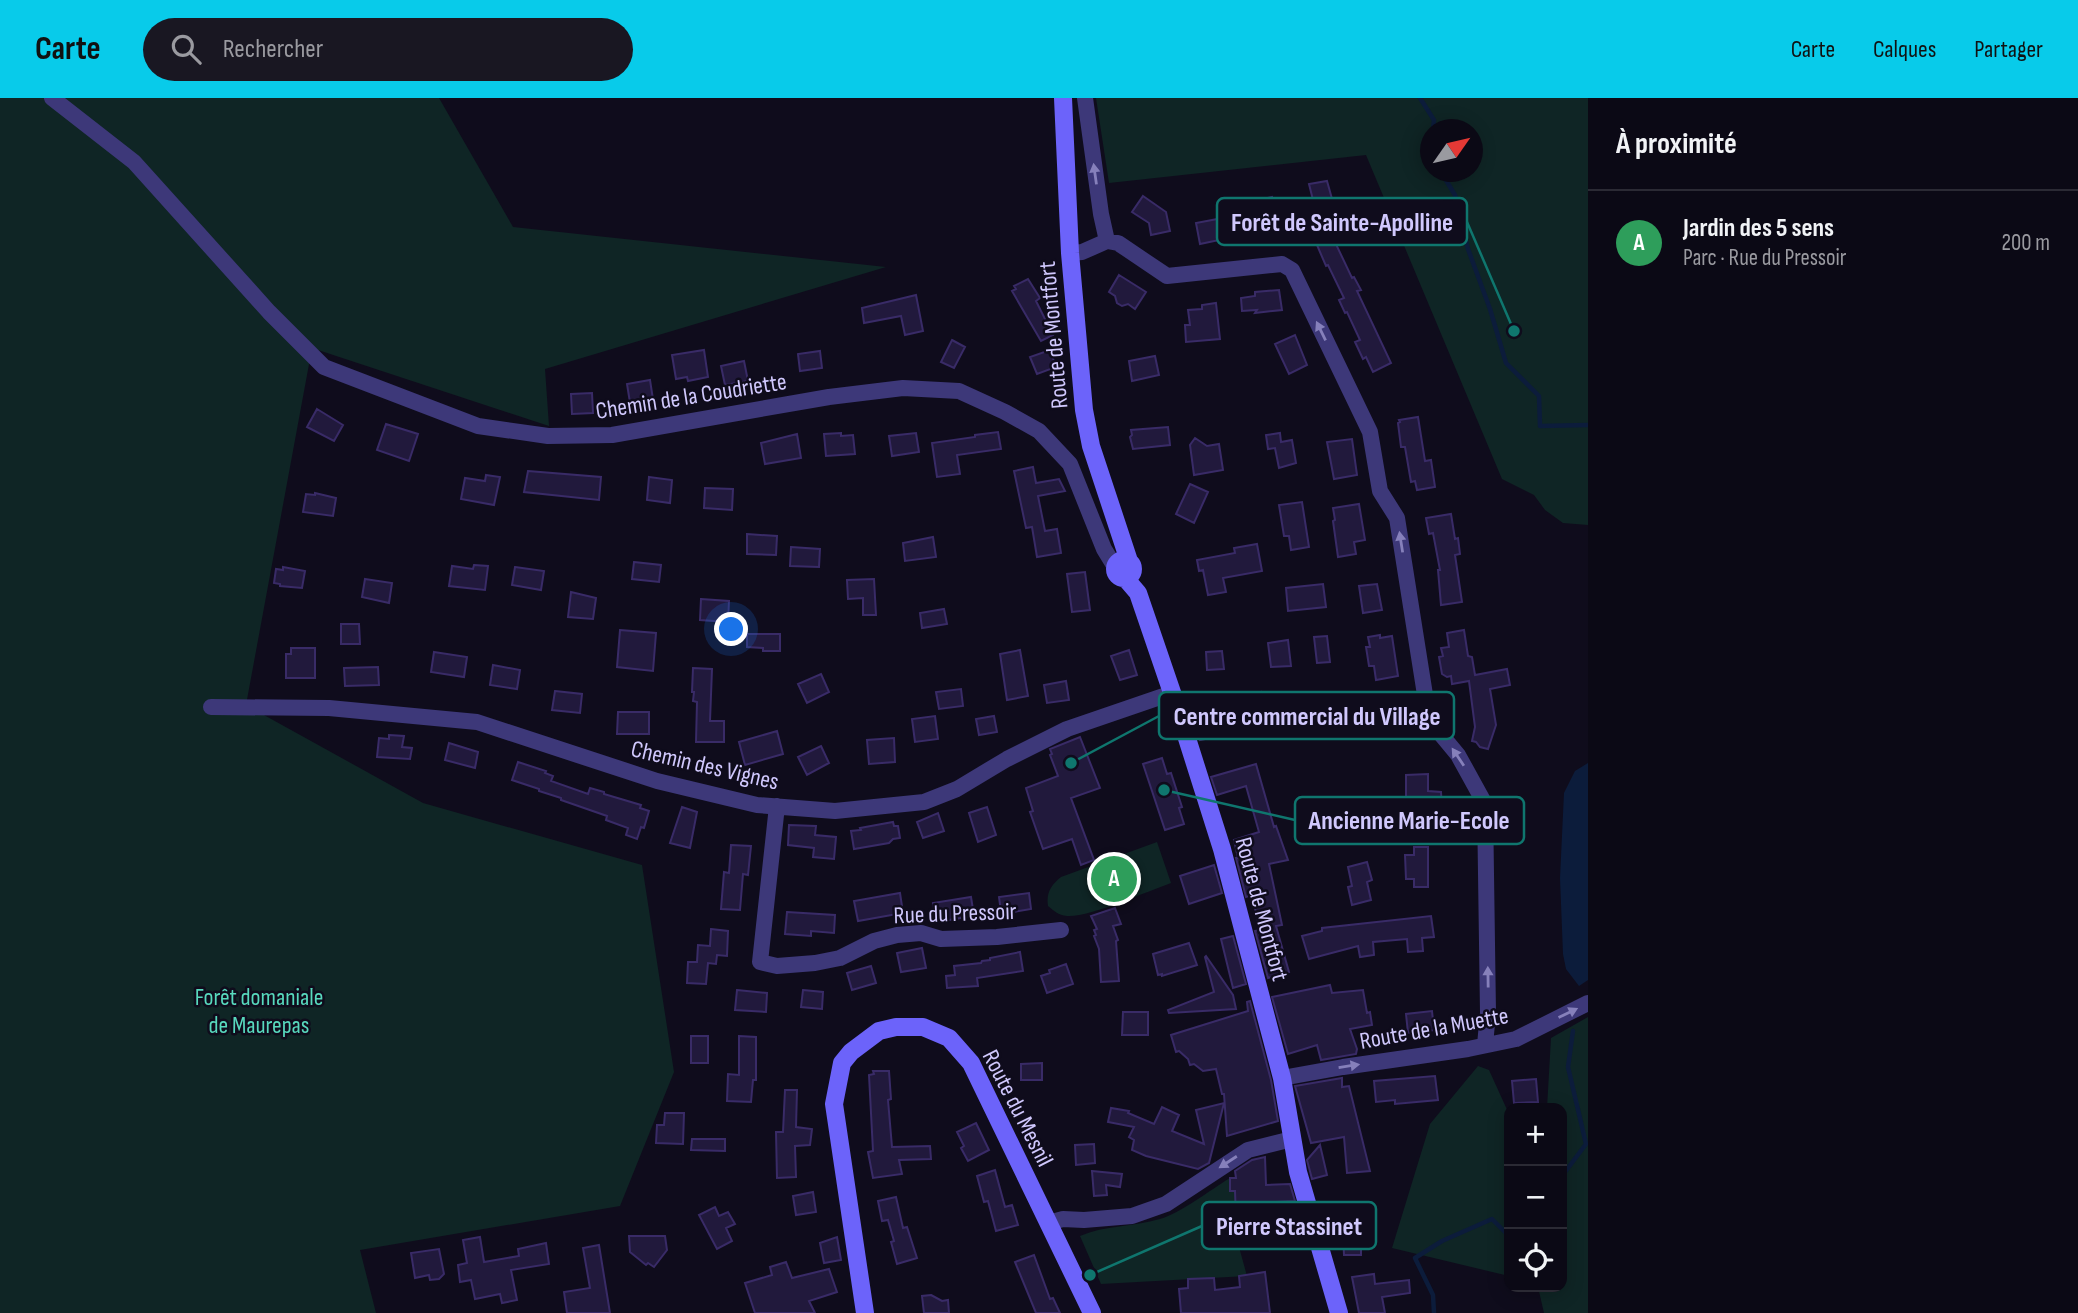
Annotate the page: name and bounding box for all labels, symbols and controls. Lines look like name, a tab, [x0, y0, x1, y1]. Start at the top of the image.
search box	[143, 18, 633, 81]
text: Carte	[35, 29, 101, 69]
icon: search	[167, 30, 205, 68]
text: Rechercher	[223, 34, 323, 65]
text: Carte	[1791, 35, 1835, 64]
text: Calques	[1873, 35, 1936, 64]
text: Partager	[1974, 35, 2043, 64]
north arrow	[1420, 119, 1483, 182]
text: À proximité	[1616, 126, 1737, 162]
one-way arrow	[1089, 163, 1100, 185]
callout: Forêt de Sainte-Apolline	[1217, 198, 1467, 245]
text: Forêt de Sainte-Apolline	[1231, 208, 1453, 239]
text: Jardin des 5 sens	[1683, 213, 1834, 244]
text: A	[1634, 229, 1644, 257]
text: 200 m	[2002, 229, 2050, 257]
text: Parc · Rue du Pressoir	[1683, 244, 1846, 272]
street label: Route de Montfort	[1033, 260, 1074, 410]
one-way arrow	[1316, 321, 1327, 341]
street label: Chemin de la Coudriette	[594, 367, 789, 426]
one-way arrow	[1395, 530, 1406, 552]
your location	[714, 612, 748, 646]
callout: Centre commercial du Village	[1159, 692, 1454, 739]
text: Centre commercial du Village	[1173, 702, 1441, 733]
street label: Chemin des Vignes	[628, 734, 782, 797]
one-way arrow	[1451, 748, 1465, 766]
callout: Ancienne Marie-Ecole	[1295, 797, 1524, 844]
text: Ancienne Marie-Ecole	[1307, 806, 1510, 837]
street label: Route de Montfort	[1228, 834, 1295, 984]
pin: A	[1091, 853, 1137, 905]
street label: Rue du Pressoir	[893, 897, 1017, 930]
one-way arrow	[1482, 966, 1493, 988]
park label: Forêt domaniale de Maurepas	[195, 983, 323, 1040]
street label: Route de la Muette	[1358, 1001, 1511, 1056]
one-way arrow	[1558, 1008, 1578, 1019]
street label: Route du Mesnil	[976, 1045, 1059, 1171]
one-way arrow	[1338, 1060, 1360, 1071]
map controls	[1504, 1103, 1567, 1292]
button: +	[1504, 1103, 1567, 1166]
one-way arrow	[1219, 1156, 1238, 1169]
button: −	[1504, 1166, 1567, 1229]
callout: Pierre Stassinet	[1202, 1202, 1376, 1249]
text: Pierre Stassinet	[1216, 1212, 1363, 1243]
button: locate	[1504, 1229, 1567, 1292]

